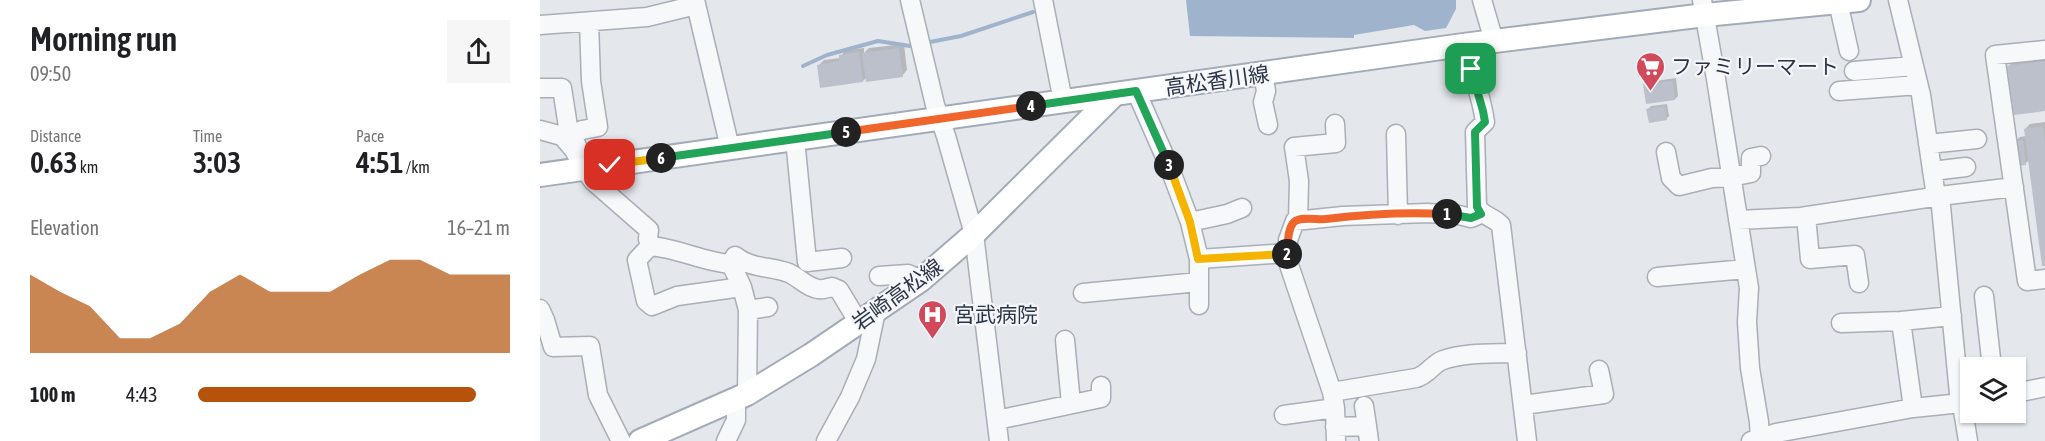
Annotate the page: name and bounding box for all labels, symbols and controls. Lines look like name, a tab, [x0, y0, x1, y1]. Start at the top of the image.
text: Morning run	[30, 20, 177, 58]
button: share	[447, 20, 510, 83]
pin	[1445, 43, 1496, 94]
supermarket icon: ファミリーマート	[1634, 50, 1666, 92]
icon: arrive	[1454, 52, 1487, 85]
place label: ファミリーマート	[1671, 54, 1839, 78]
street label: 高松香川線	[1163, 61, 1271, 99]
text: 09:50	[30, 62, 71, 85]
pin: 4	[1016, 91, 1046, 121]
text: 4	[1027, 97, 1035, 115]
pin: 5	[831, 117, 861, 147]
text: 5	[842, 123, 850, 141]
text: Distance	[30, 127, 81, 145]
text: Time	[193, 127, 222, 145]
text: Pace	[356, 127, 384, 145]
pin	[584, 139, 635, 190]
pin: 6	[646, 143, 676, 173]
text: 0.63	[30, 145, 78, 179]
text: 3:03	[193, 145, 241, 179]
text: 4:51	[356, 145, 404, 179]
icon: check	[593, 148, 626, 181]
text: 6	[657, 149, 665, 167]
pin: 3	[1154, 150, 1184, 180]
text: 3	[1165, 156, 1173, 174]
text: km	[78, 158, 98, 176]
text: /km	[404, 158, 430, 176]
pin: 1	[1432, 199, 1462, 229]
text: 1	[1443, 205, 1451, 223]
text: Elevation	[30, 216, 99, 239]
text: 16–21 m	[447, 216, 510, 239]
pin: 2	[1272, 239, 1302, 269]
text: 2	[1283, 245, 1291, 263]
street label: 岩崎高松線	[847, 253, 947, 335]
hospital icon: 宮武病院	[917, 298, 949, 340]
place label: 宮武病院	[954, 302, 1038, 326]
map controls	[1960, 357, 2026, 423]
button: layers	[1960, 357, 2026, 423]
text: 100 m	[30, 383, 75, 406]
text: 4:43	[126, 383, 158, 406]

